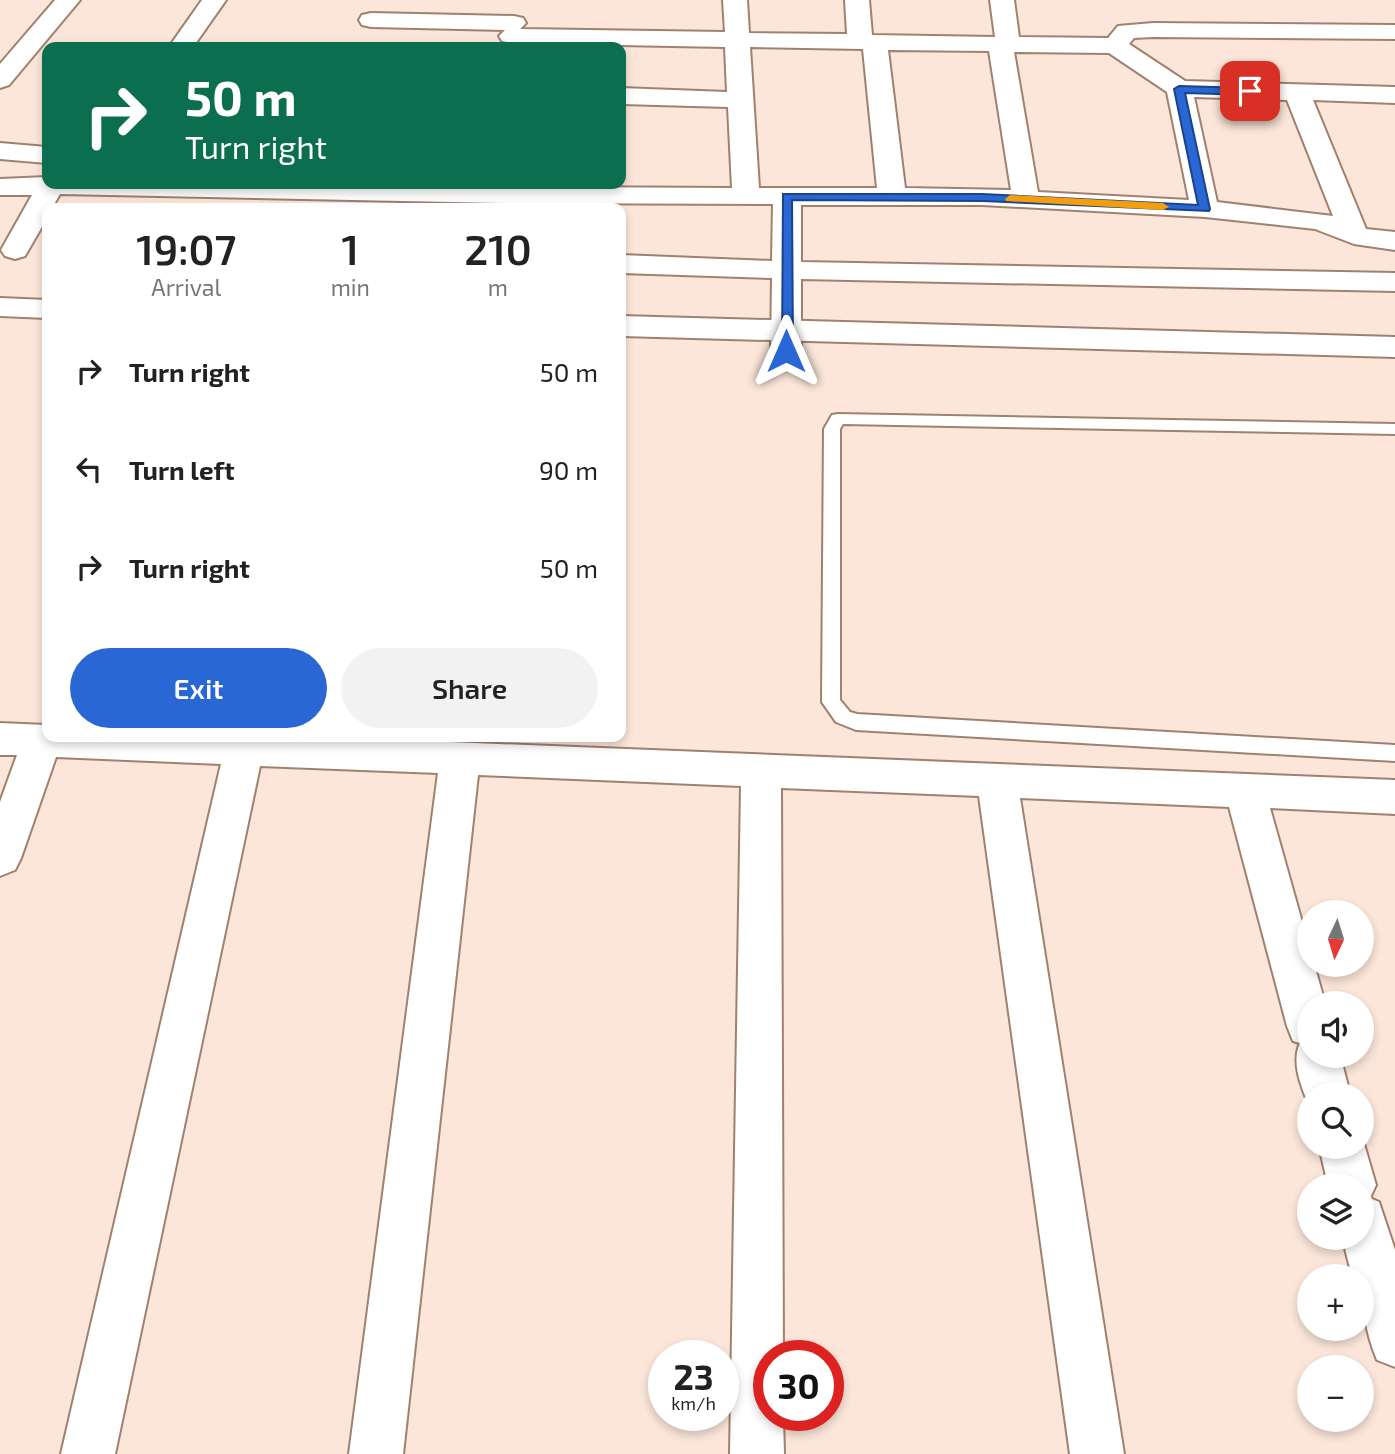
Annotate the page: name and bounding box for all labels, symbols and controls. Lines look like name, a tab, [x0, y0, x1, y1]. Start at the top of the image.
pin	[1220, 61, 1280, 121]
text: 50 m	[185, 67, 297, 126]
icon: right	[70, 70, 161, 161]
icon: arrive	[1231, 72, 1269, 110]
text: Turn right	[185, 127, 327, 165]
text: 19:07	[136, 223, 237, 273]
text: 1	[342, 223, 359, 273]
text: 210	[464, 223, 532, 273]
text: Arrival	[151, 273, 221, 301]
text: min	[331, 273, 370, 301]
text: m	[488, 273, 508, 301]
position arrow	[749, 314, 823, 388]
icon: right	[70, 352, 108, 390]
text: Turn right	[129, 356, 250, 387]
text: 50 m	[540, 356, 598, 387]
icon: left	[70, 450, 108, 488]
text: Turn left	[129, 454, 235, 485]
text: 90 m	[539, 454, 598, 485]
icon: right	[70, 548, 108, 586]
text: Turn right	[129, 552, 250, 583]
text: 50 m	[540, 552, 598, 583]
button: Exit	[70, 648, 327, 728]
button: Share	[341, 648, 598, 728]
north arrow	[1297, 900, 1374, 976]
map controls	[1297, 900, 1374, 1432]
button: sound	[1297, 991, 1374, 1068]
button: search	[1297, 1082, 1374, 1159]
button: layers	[1297, 1173, 1374, 1250]
button: +	[1297, 1264, 1374, 1341]
speed limit sign: 30	[753, 1340, 844, 1431]
text: 23	[673, 1355, 714, 1397]
button: −	[1297, 1355, 1374, 1432]
text: km/h	[671, 1392, 716, 1414]

